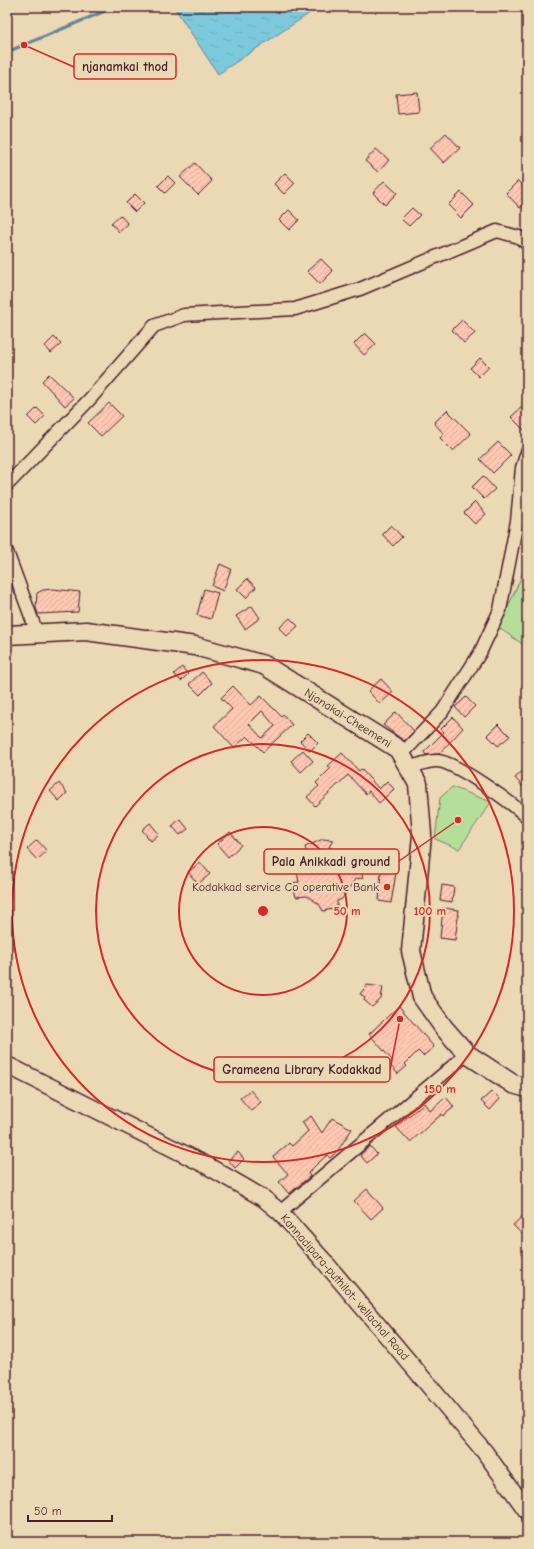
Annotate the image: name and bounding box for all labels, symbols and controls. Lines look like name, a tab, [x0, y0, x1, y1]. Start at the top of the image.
callout: njanamkai thod	[74, 54, 176, 79]
text: njanamkai thod	[82, 59, 168, 74]
street label: Njanakai-Cheemeni	[302, 686, 394, 750]
callout: Pala Anikkadi ground	[264, 849, 399, 874]
text: Pala Anikkadi ground	[272, 854, 390, 869]
place label: Kodakkad service Co operative Bank	[192, 880, 379, 894]
marker: Kodakkad service Co operative Bank	[382, 882, 392, 892]
centre of rings	[256, 904, 270, 918]
text: 50 m	[333, 904, 361, 918]
text: 100 m	[414, 904, 446, 918]
callout: Grameena Library Kodakkad	[214, 1057, 390, 1082]
text: Grameena Library Kodakkad	[222, 1062, 382, 1077]
text: 150 m	[424, 1082, 456, 1096]
street label: Kannadipara-puthilot- vellachal Road	[278, 1211, 412, 1363]
scale bar	[28, 1497, 112, 1523]
text: 50 m	[34, 1504, 62, 1518]

